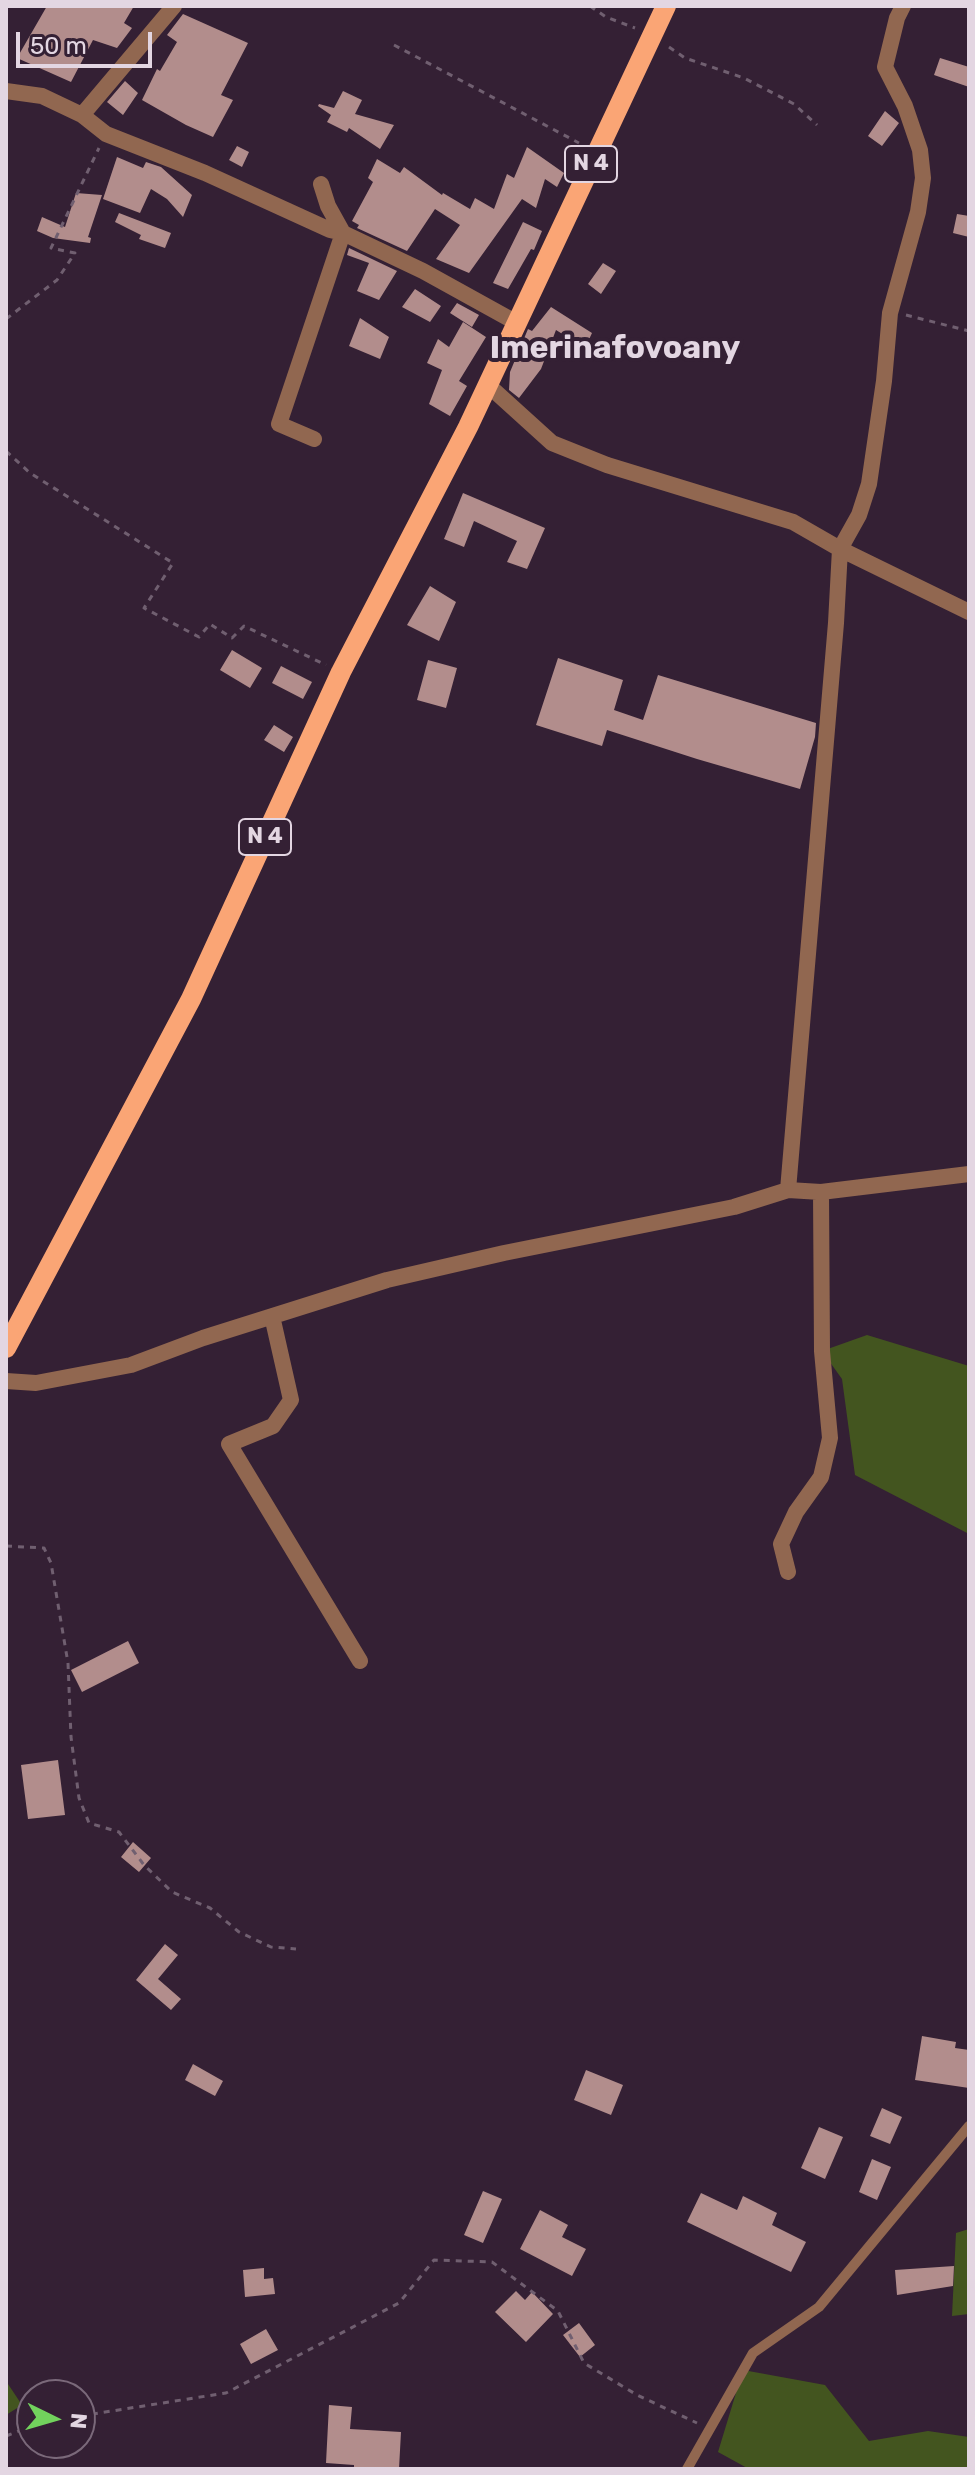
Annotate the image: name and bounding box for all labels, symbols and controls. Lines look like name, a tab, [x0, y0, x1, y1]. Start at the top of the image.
scale bar	[20, 16, 156, 66]
text: 50 m	[30, 32, 87, 60]
road number: N 4	[565, 146, 617, 182]
district label: Imerinafovoany	[490, 330, 740, 368]
road number: N 4	[239, 819, 291, 855]
north arrow	[16, 2379, 96, 2459]
text: N	[64, 2412, 93, 2430]

